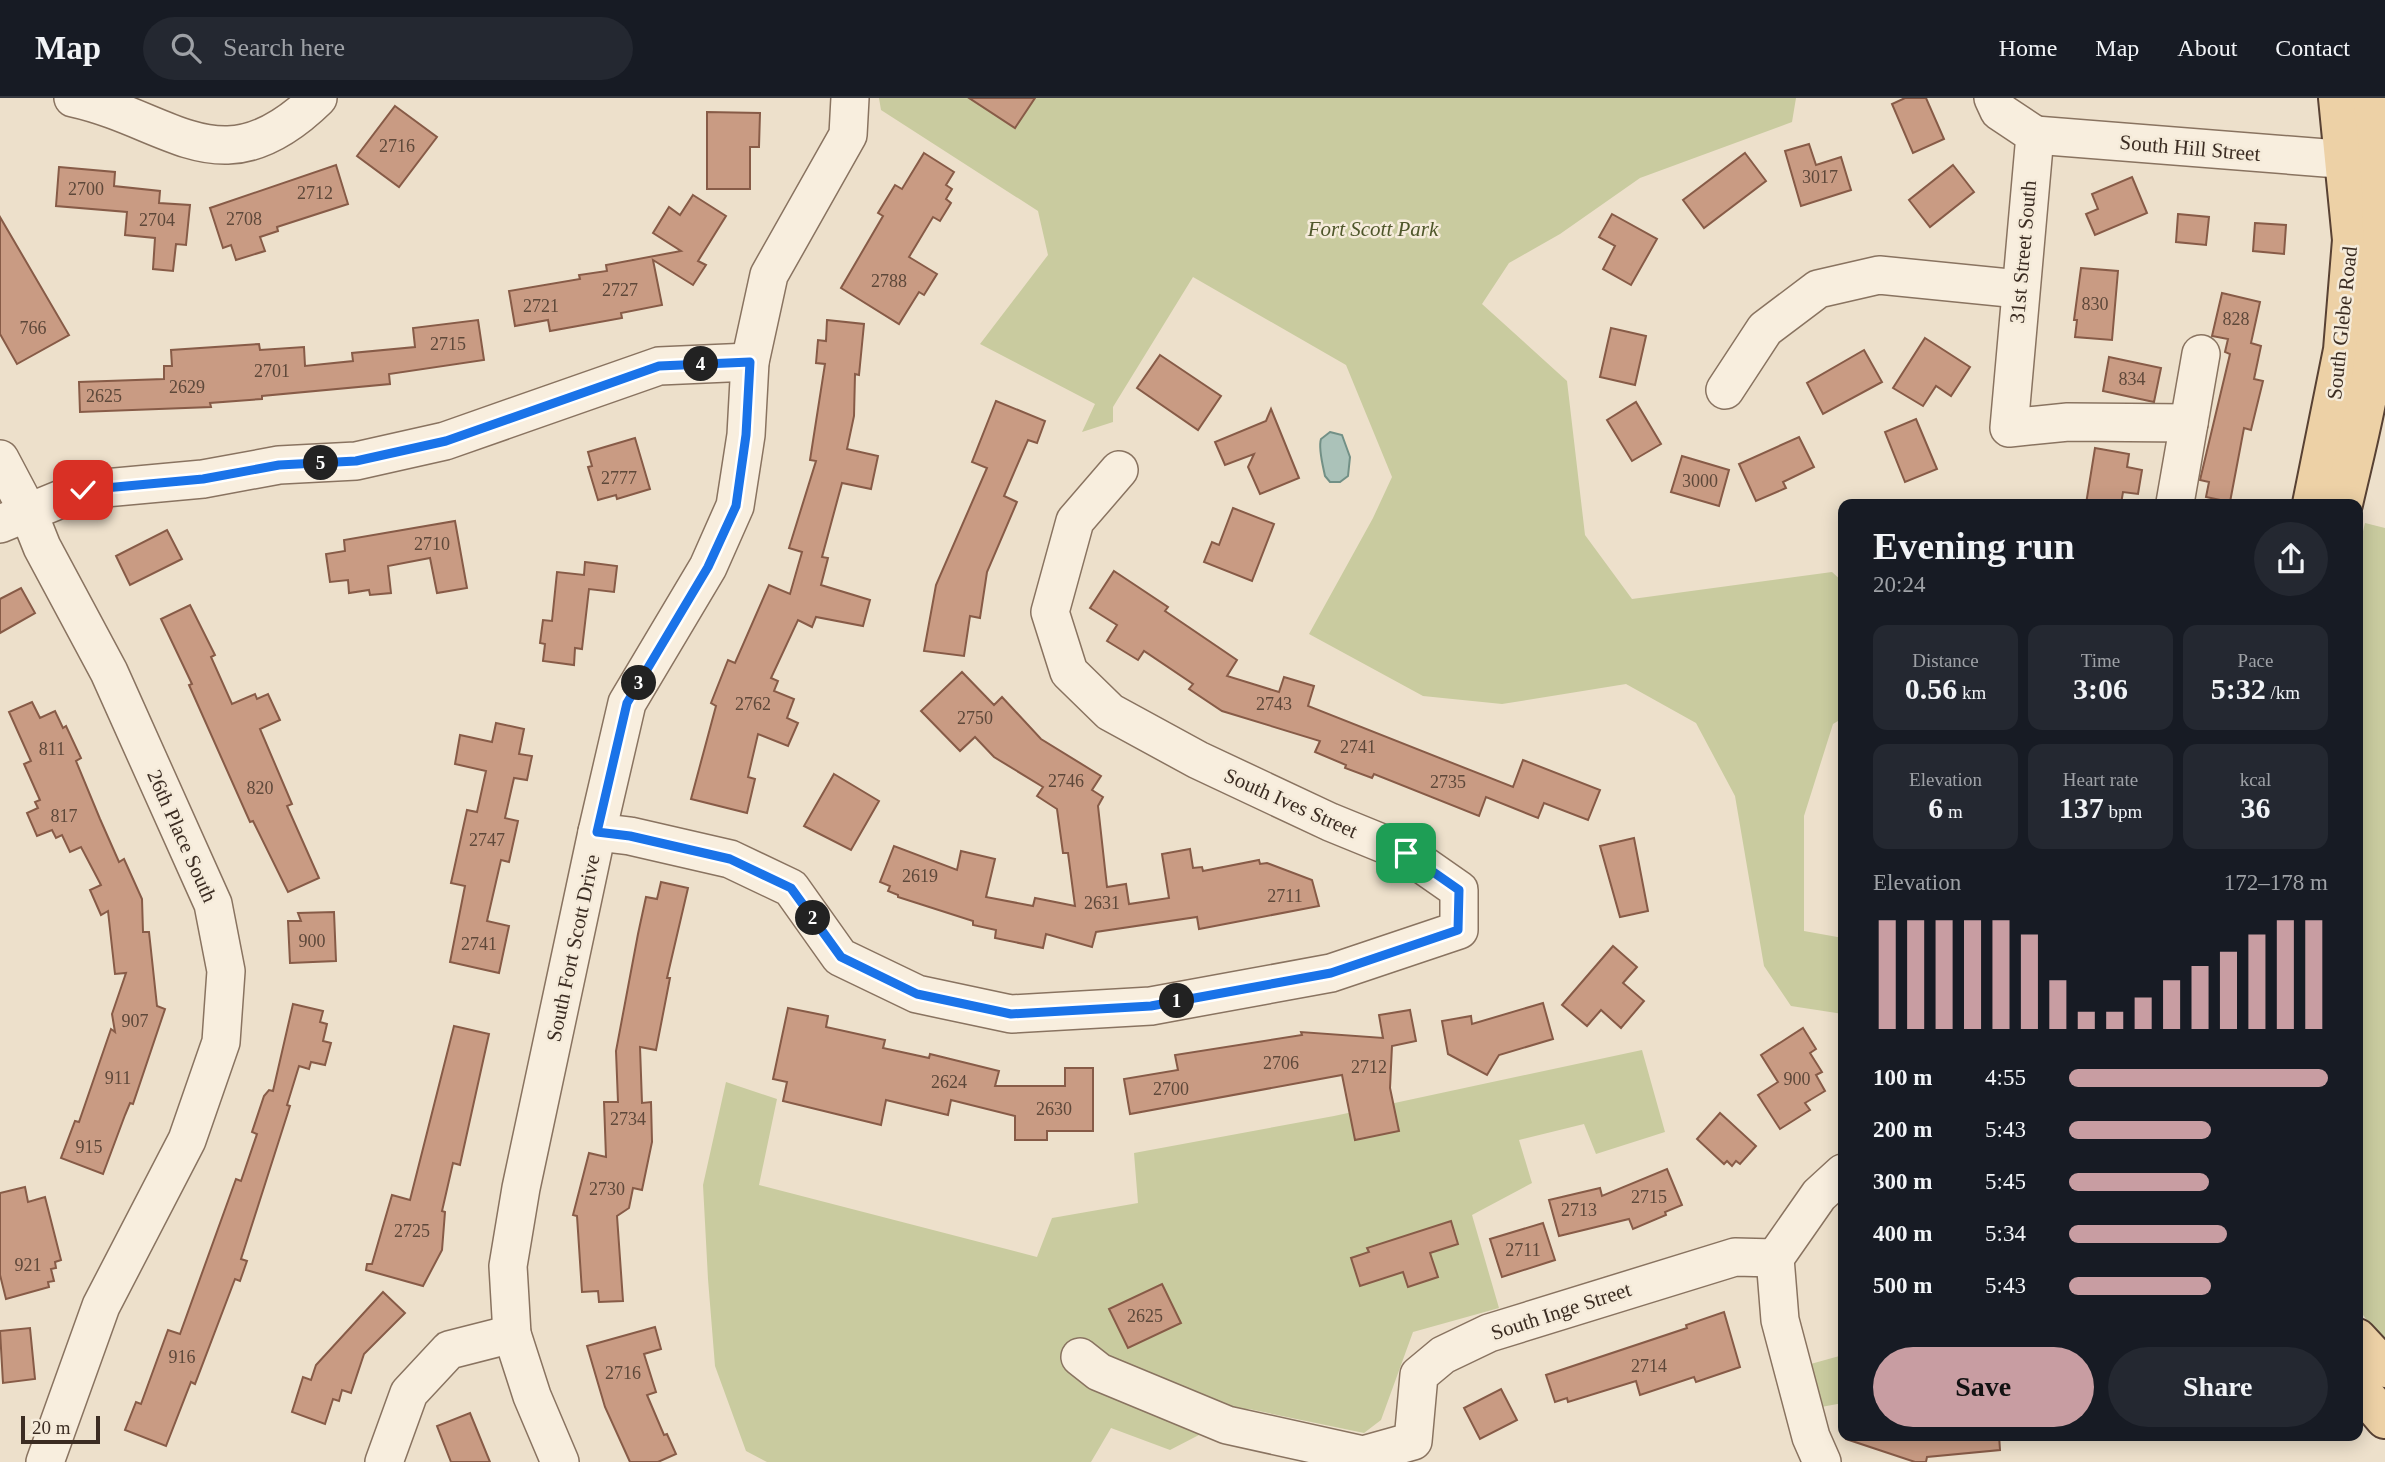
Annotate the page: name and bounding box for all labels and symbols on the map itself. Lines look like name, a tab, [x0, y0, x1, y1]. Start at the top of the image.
street label: South Hill Street	[2119, 130, 2262, 166]
house number: 2716	[379, 136, 415, 156]
house number: 3017	[1802, 167, 1838, 187]
house number: 2700	[68, 179, 104, 199]
street label: 31st Street South	[2005, 179, 2041, 325]
house number: 2712	[297, 183, 333, 203]
house number: 2708	[226, 209, 262, 229]
house number: 2704	[139, 210, 175, 230]
park label: Fort Scott Park	[1307, 217, 1439, 241]
street label: South Glebe Road	[2322, 245, 2362, 401]
house number: 2788	[871, 271, 907, 291]
house number: 2727	[602, 280, 638, 300]
house number: 830	[2082, 294, 2109, 314]
house number: 2721	[523, 296, 559, 316]
house number: 828	[2223, 309, 2250, 329]
house number: 766	[20, 318, 47, 338]
house number: 2715	[430, 334, 466, 354]
pin: 4	[684, 346, 718, 382]
house number: 2701	[254, 361, 290, 381]
house number: 834	[2119, 369, 2146, 389]
house number: 2629	[169, 377, 205, 397]
house number: 2625	[86, 386, 122, 406]
pin: 5	[304, 446, 338, 480]
pin	[53, 460, 113, 520]
house number: 2777	[601, 468, 637, 488]
house number: 3000	[1682, 471, 1718, 491]
house number: 2710	[414, 534, 450, 554]
pin: 3	[622, 666, 656, 700]
house number: 2762	[735, 694, 771, 714]
house number: 2743	[1256, 694, 1292, 714]
house number: 2750	[957, 708, 993, 728]
house number: 2741	[1340, 737, 1376, 757]
house number: 811	[39, 739, 65, 759]
street label: South Ives Street	[1221, 763, 1362, 843]
street label: 26th Place South	[142, 766, 222, 906]
house number: 2746	[1048, 771, 1084, 791]
house number: 2735	[1430, 772, 1466, 792]
house number: 820	[247, 778, 274, 798]
house number: 817	[51, 806, 78, 826]
pin	[1376, 823, 1436, 883]
house number: 2747	[469, 830, 505, 850]
street label: South Fort Scott Drive	[541, 852, 605, 1044]
house number: 2619	[902, 866, 938, 886]
house number: 2711	[1267, 886, 1303, 906]
house number: 2631	[1084, 893, 1120, 913]
pin: 2	[796, 900, 830, 936]
house number: 900	[299, 931, 326, 951]
house number: 2741	[461, 934, 497, 954]
pin: 1	[1160, 984, 1194, 1018]
house number: 907	[122, 1011, 149, 1031]
house number: 2706	[1263, 1053, 1299, 1073]
house number: 2712	[1351, 1057, 1387, 1077]
house number: 911	[105, 1068, 131, 1088]
house number: 900	[1784, 1069, 1811, 1089]
house number: 2624	[931, 1072, 967, 1092]
house number: 2700	[1153, 1079, 1189, 1099]
house number: 2630	[1036, 1099, 1072, 1119]
house number: 2734	[610, 1109, 646, 1129]
house number: 915	[76, 1137, 103, 1157]
house number: 2730	[589, 1179, 625, 1199]
house number: 2715	[1631, 1187, 1667, 1207]
house number: 2713	[1561, 1200, 1597, 1220]
house number: 2725	[394, 1221, 430, 1241]
house number: 2711	[1505, 1240, 1541, 1260]
house number: 921	[15, 1255, 42, 1275]
street label: South Inge Street	[1488, 1277, 1634, 1345]
house number: 2625	[1127, 1306, 1163, 1326]
house number: 916	[169, 1347, 196, 1367]
house number: 2714	[1631, 1356, 1667, 1376]
house number: 2716	[605, 1363, 641, 1383]
scale bar	[21, 1413, 100, 1445]

